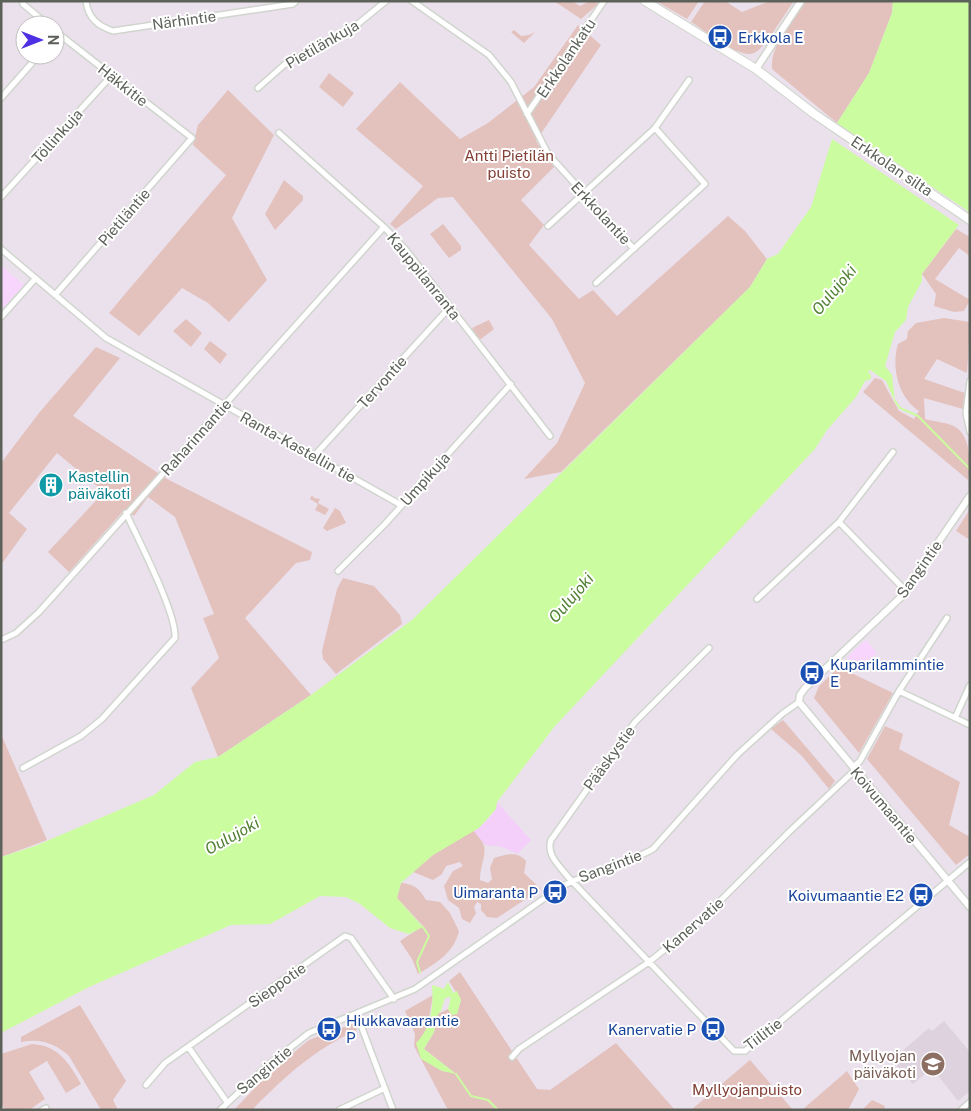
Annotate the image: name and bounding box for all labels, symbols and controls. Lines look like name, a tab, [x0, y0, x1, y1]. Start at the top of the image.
street label: Närhintie	[151, 7, 217, 33]
north arrow	[15, 15, 65, 65]
street label: Erkkolankatu	[533, 15, 599, 101]
street label: Pietilänkuja	[282, 16, 362, 72]
bus stop icon: Erkkola E	[707, 24, 733, 50]
place label: Erkkola E	[738, 29, 804, 46]
text: N	[45, 35, 61, 45]
street label: Häkkitie	[95, 60, 151, 110]
street label: Töllinkuja	[28, 105, 86, 167]
street label: Erkkolan silta	[848, 133, 936, 199]
park label: Antti Pietilän puisto	[464, 147, 554, 181]
street label: Erkkolantie	[568, 178, 634, 248]
street label: Pietiläntie	[95, 185, 153, 249]
street label: Kauppilanranta	[384, 229, 464, 323]
water label: Oulujoki	[808, 261, 860, 319]
street label: Tervontie	[354, 352, 410, 412]
street label: Raharinnantie	[157, 395, 235, 479]
street label: Ranta-Kastellin tie	[237, 408, 359, 486]
street label: Umpikuja	[397, 449, 453, 509]
place label: Kastellin päiväkoti	[68, 468, 130, 502]
building icon: Kastellin päiväkoti	[38, 472, 64, 498]
street label: Sangintie	[893, 537, 945, 601]
water label: Oulujoki	[544, 569, 598, 627]
place label: Kuparilammintie E	[830, 656, 944, 690]
bus stop icon: Kuparilammintie E	[799, 660, 825, 686]
street label: Pääskystie	[580, 722, 638, 794]
street label: Koivumaantie	[847, 763, 921, 847]
water label: Oulujoki	[201, 813, 263, 859]
street label: Sangintie	[576, 846, 644, 886]
bus stop icon: Uimaranta P	[542, 879, 568, 905]
bus stop icon: Koivumaantie E2	[908, 882, 934, 908]
place label: Uimaranta P	[453, 884, 538, 901]
place label: Koivumaantie E2	[788, 887, 904, 904]
street label: Kanervatie	[659, 894, 727, 956]
street label: Sieppotie	[245, 959, 309, 1011]
place label: Hiukkavaarantie P	[346, 1012, 459, 1046]
street label: Tiilitie	[741, 1014, 785, 1054]
bus stop icon: Hiukkavaarantie P	[316, 1016, 342, 1042]
bus stop icon: Kanervatie P	[700, 1016, 726, 1042]
place label: Kanervatie P	[608, 1021, 696, 1038]
street label: Sangintie	[233, 1042, 295, 1098]
place label: Myllyojan päiväkoti	[849, 1047, 916, 1081]
school or university icon: Myllyojan päiväkoti	[920, 1051, 946, 1077]
park label: Myllyojanpuisto	[692, 1081, 802, 1098]

